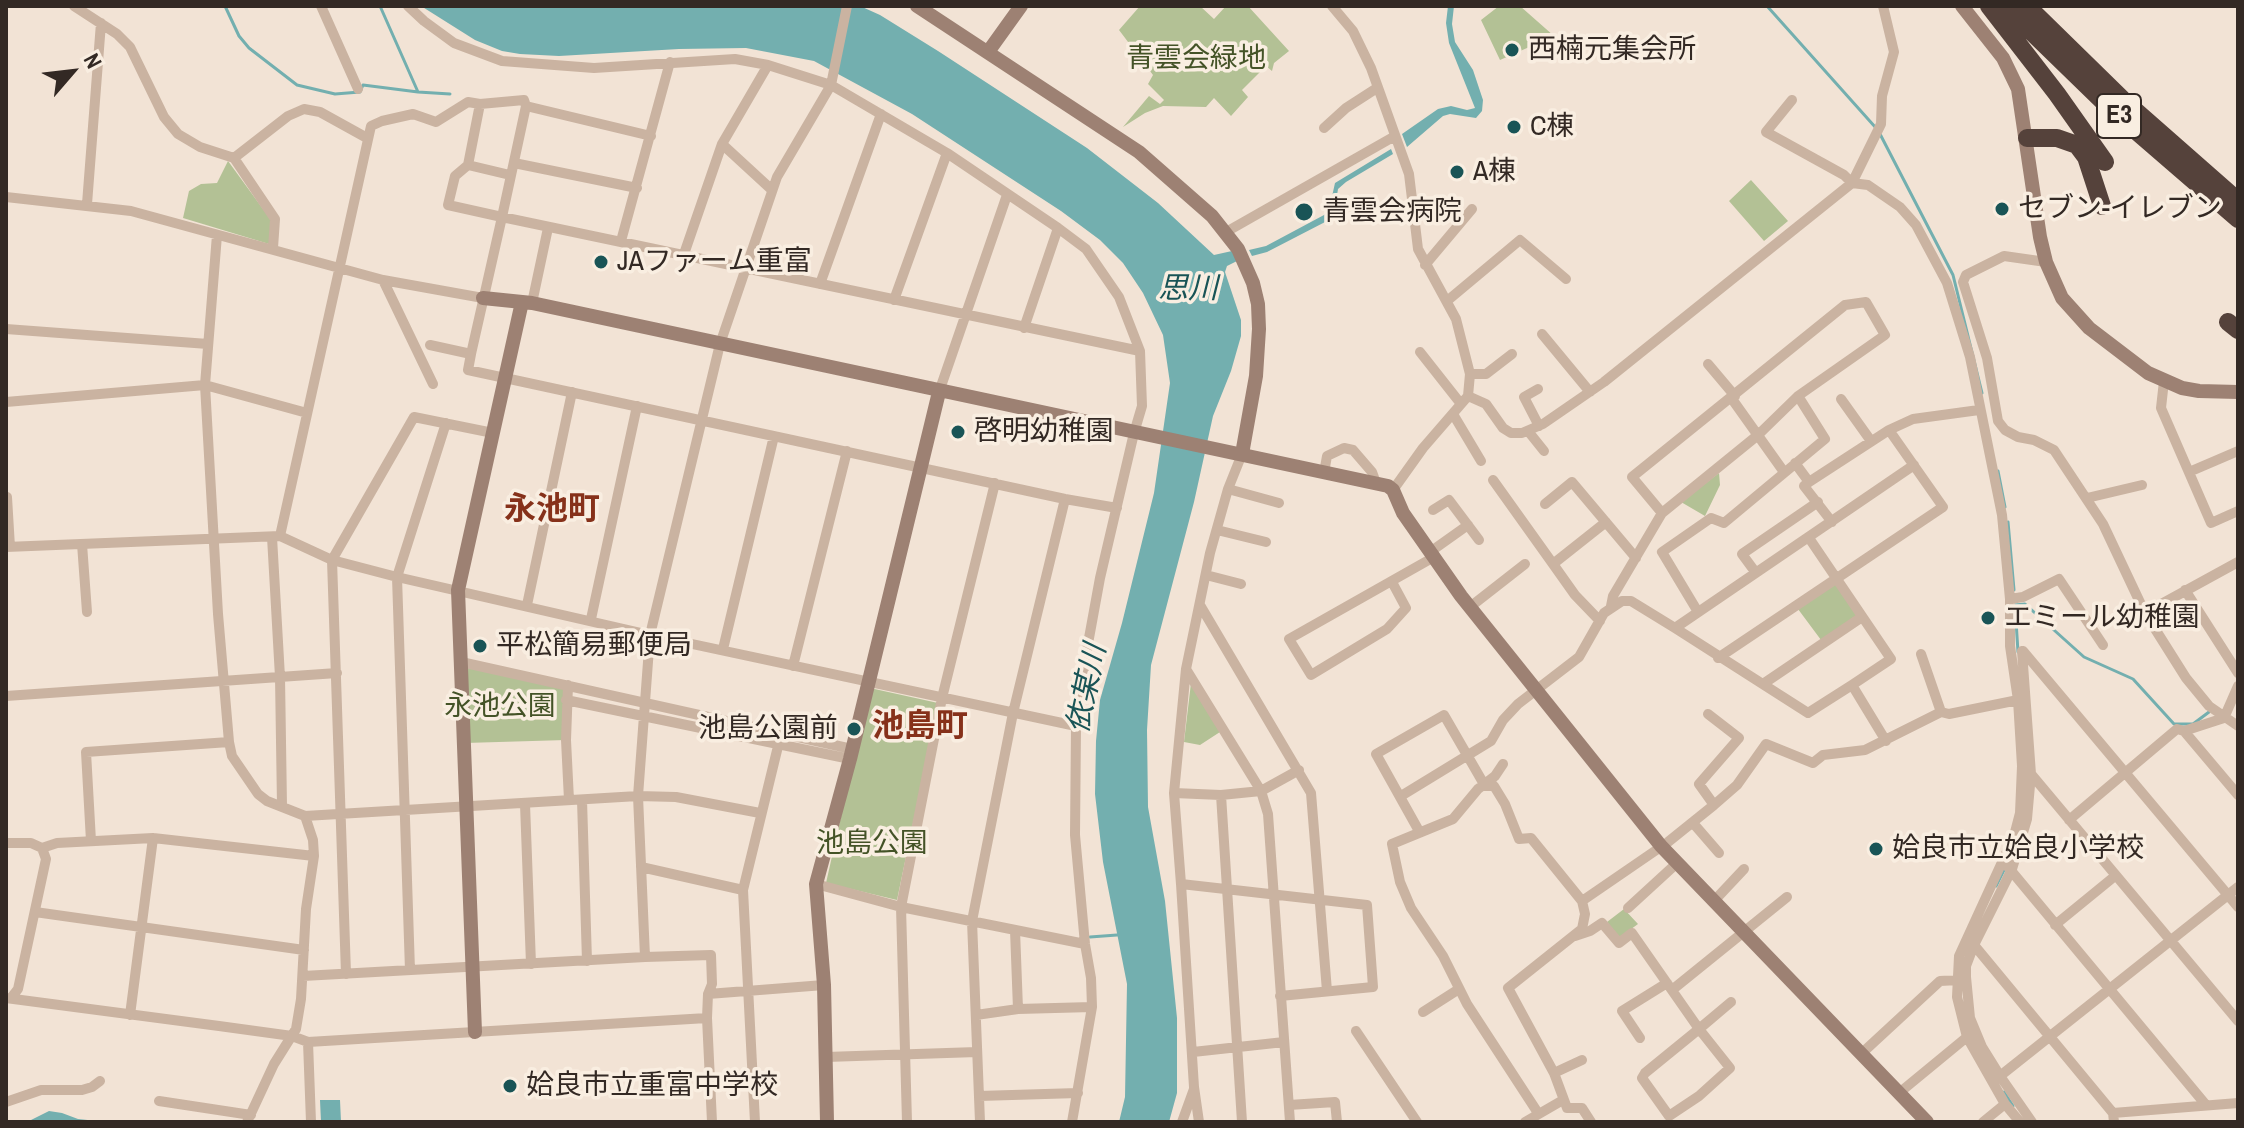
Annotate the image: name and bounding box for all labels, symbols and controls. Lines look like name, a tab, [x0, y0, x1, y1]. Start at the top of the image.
north arrow	[32, 32, 112, 112]
place label: 西楠元集会所	[1528, 33, 1696, 67]
marker: 西楠元集会所	[1503, 41, 1521, 59]
park label: 青雲会緑地	[1126, 42, 1266, 76]
text: N	[77, 48, 109, 74]
road number: E3	[2097, 94, 2141, 138]
place label: C棟	[1530, 110, 1575, 144]
marker: C棟	[1505, 118, 1523, 136]
place label: A棟	[1473, 155, 1516, 189]
marker: A棟	[1448, 163, 1466, 181]
place label: セブン-イレブン	[2018, 192, 2222, 226]
place label: 青雲会病院	[1322, 195, 1462, 229]
marker: セブン-イレブン	[1993, 200, 2011, 218]
marker: 青雲会病院	[1293, 201, 1315, 223]
place label: JAファーム重富	[617, 245, 812, 279]
marker: JAファーム重富	[592, 253, 610, 271]
water label: 思川	[1158, 272, 1218, 308]
place label: 啓明幼稚園	[974, 415, 1114, 449]
marker: 啓明幼稚園	[949, 423, 967, 441]
district label: 永池町	[504, 491, 600, 529]
place label: エミール幼稚園	[2004, 601, 2200, 635]
marker: エミール幼稚園	[1979, 609, 1997, 627]
place label: 平松簡易郵便局	[496, 629, 692, 663]
marker: 平松簡易郵便局	[471, 637, 489, 655]
water label: 依某川	[1061, 641, 1115, 737]
park label: 永池公園	[444, 690, 556, 724]
district label: 池島町	[872, 708, 968, 746]
place label: 池島公園前	[698, 712, 838, 746]
marker: 池島公園前	[845, 720, 863, 738]
park label: 池島公園	[816, 827, 928, 861]
place label: 姶良市立姶良小学校	[1892, 832, 2144, 866]
marker: 姶良市立姶良小学校	[1867, 840, 1885, 858]
place label: 姶良市立重富中学校	[526, 1069, 778, 1103]
marker: 姶良市立重富中学校	[501, 1077, 519, 1095]

